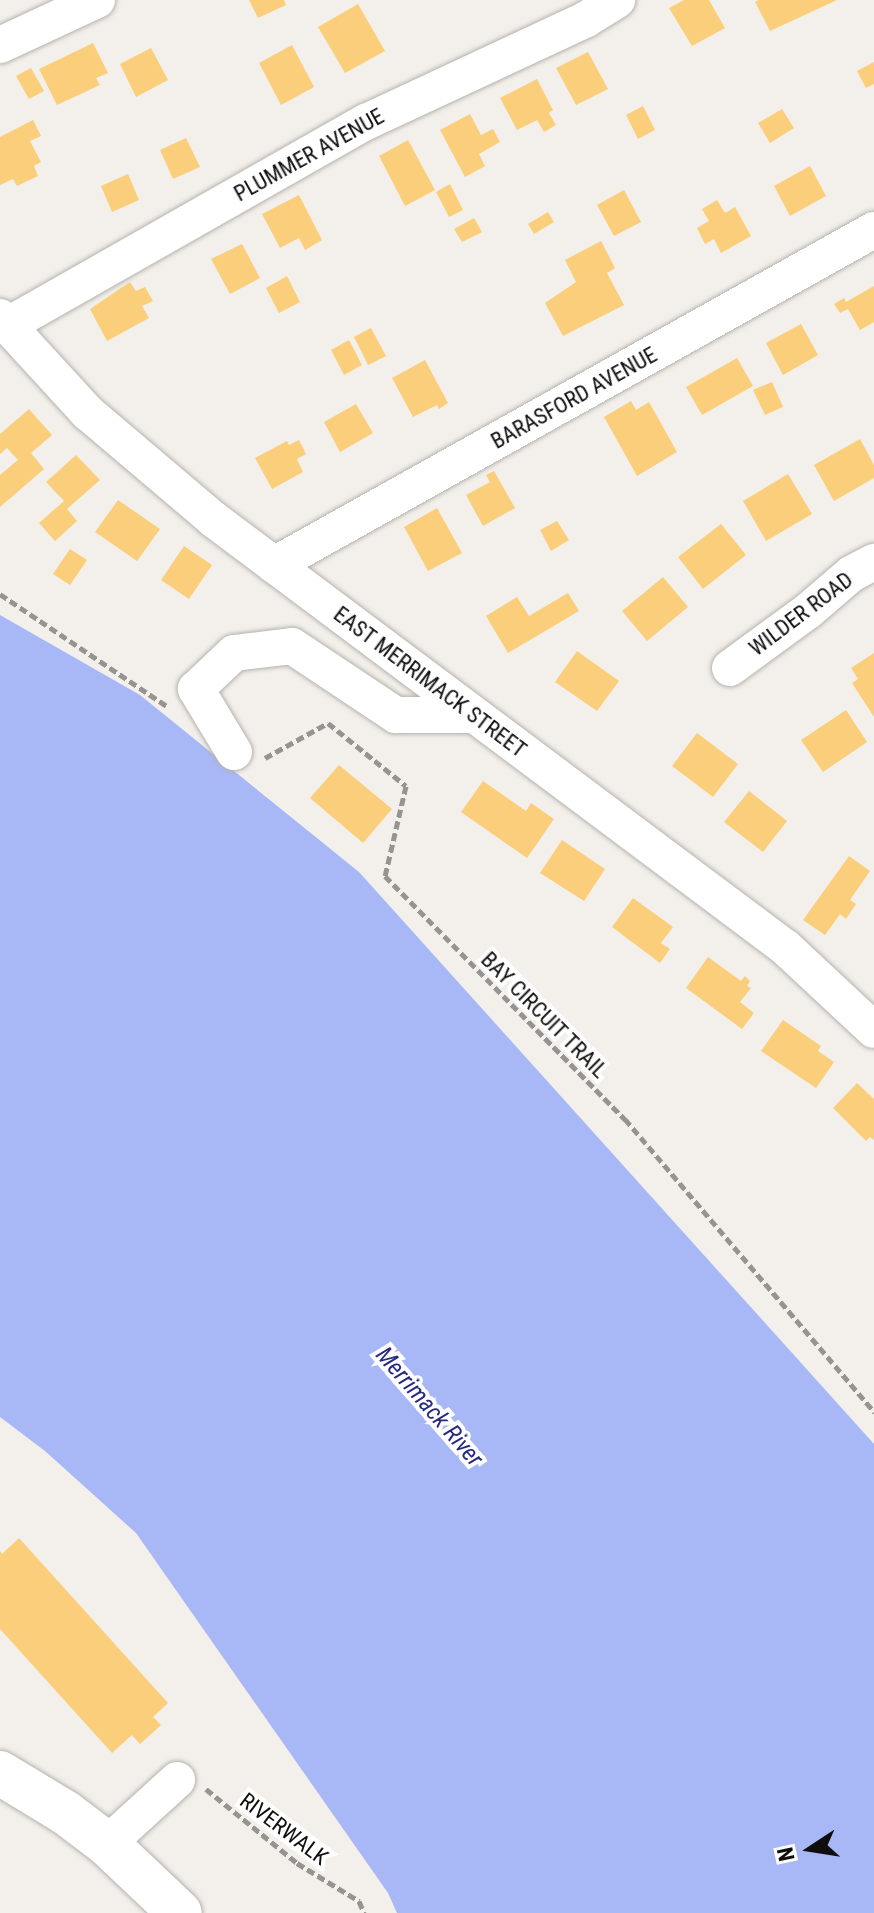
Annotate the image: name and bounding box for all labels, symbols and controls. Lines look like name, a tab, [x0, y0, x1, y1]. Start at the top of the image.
street label: PLUMMER AVENUE	[229, 103, 389, 207]
street label: BARASFORD AVENUE	[486, 341, 662, 455]
street label: WILDER ROAD	[744, 566, 858, 662]
street label: EAST MERRIMACK STREET	[328, 601, 532, 763]
street label: BAY CIRCUIT TRAIL	[475, 946, 613, 1084]
water label: Merrimack River	[369, 1341, 489, 1473]
street label: RIVERWALK	[235, 1787, 333, 1871]
north arrow	[770, 1809, 850, 1889]
text: N	[772, 1845, 800, 1863]

